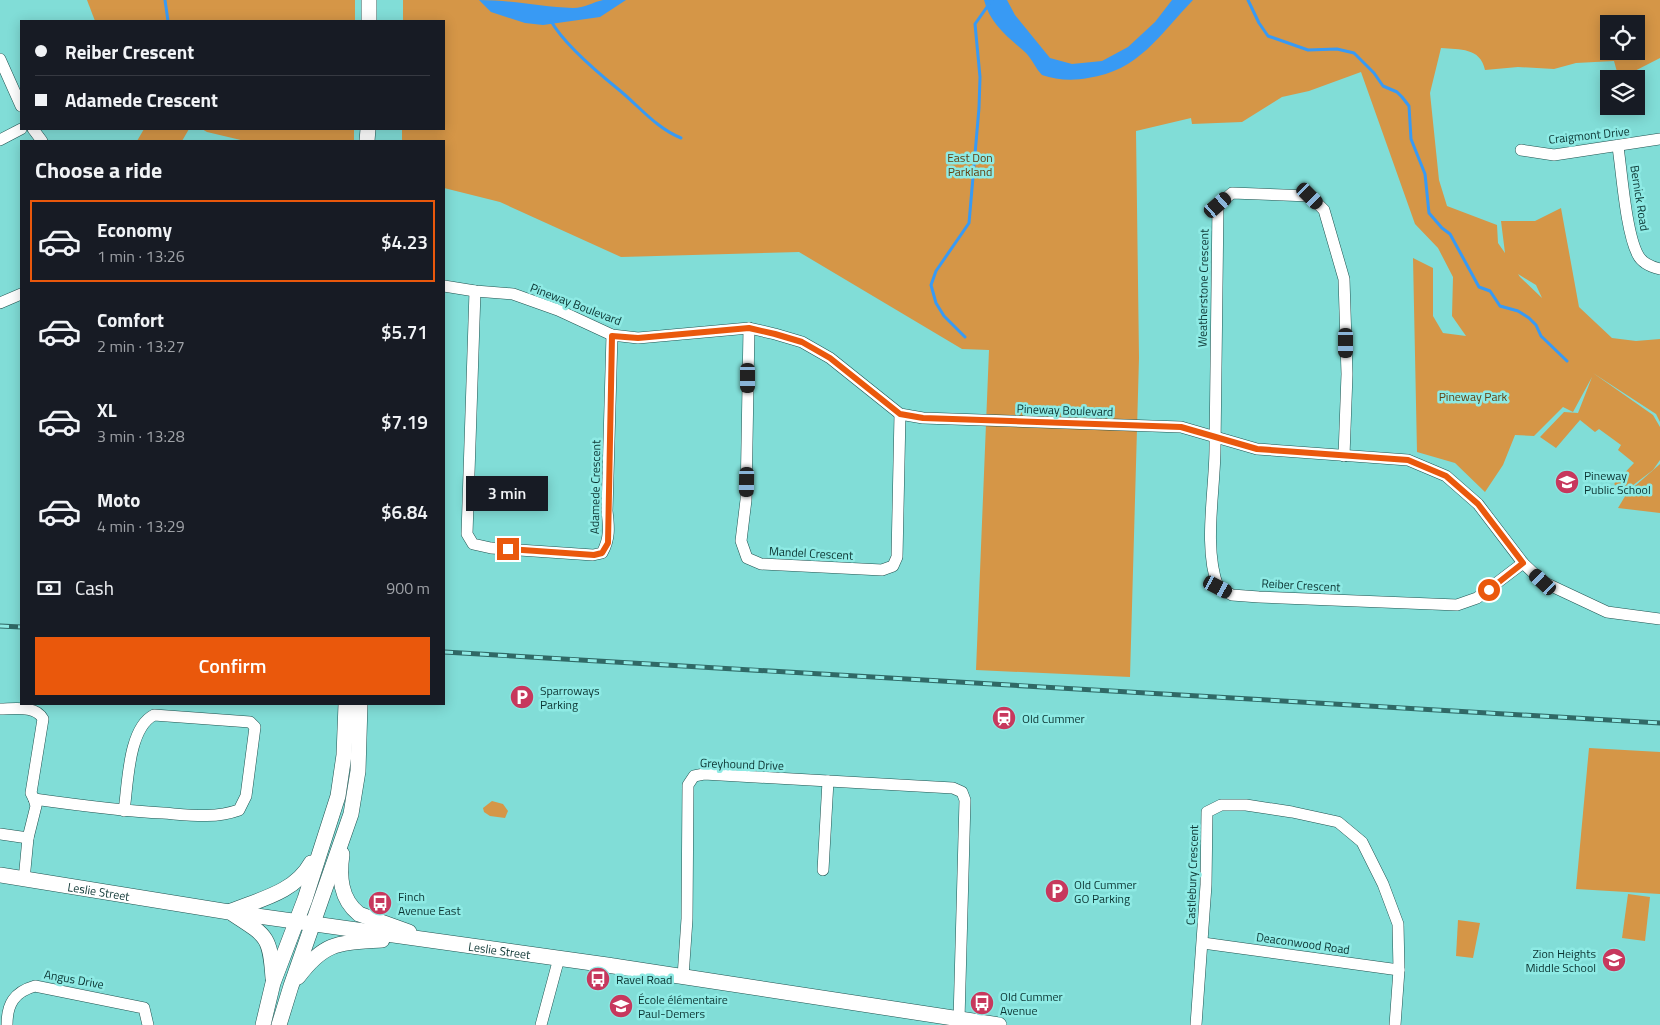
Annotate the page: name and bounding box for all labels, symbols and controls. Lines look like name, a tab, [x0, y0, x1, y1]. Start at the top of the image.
map controls	[1600, 15, 1645, 115]
button: locate	[1600, 15, 1645, 60]
text: Reiber Crescent	[65, 37, 194, 66]
button: layers	[1600, 70, 1645, 115]
text: Adamede Crescent	[65, 85, 218, 114]
street label: Craigmont Drive	[1548, 121, 1630, 149]
park label: East Don Parkland	[947, 148, 993, 181]
text: Choose a ride	[35, 153, 162, 187]
street label: Bernick Road	[1625, 164, 1655, 232]
car	[1294, 180, 1325, 212]
car	[1201, 189, 1234, 221]
text: Economy	[97, 215, 172, 244]
icon: car	[37, 219, 82, 264]
text: $4.23	[381, 227, 428, 256]
street label: Weatherstone Crescent	[1192, 228, 1214, 347]
text: 1 min · 13:26	[97, 244, 185, 268]
street label: Pineway Boulevard	[528, 278, 624, 330]
text: Comfort	[97, 305, 164, 334]
icon: car	[37, 309, 82, 354]
text: $5.71	[381, 317, 428, 346]
car	[1338, 328, 1353, 358]
text: 2 min · 13:27	[97, 334, 185, 358]
car	[740, 363, 755, 393]
park label: Pineway Park	[1439, 387, 1508, 406]
text: XL	[97, 395, 117, 424]
icon: car	[37, 399, 82, 444]
street label: Pineway Boulevard	[1016, 399, 1114, 421]
text: $7.19	[381, 407, 428, 436]
text: 3 min · 13:28	[97, 424, 185, 448]
street label: Adamede Crescent	[585, 439, 605, 534]
place label: Pineway Public School	[1584, 466, 1651, 499]
car	[739, 467, 754, 497]
school or university icon: Pineway Public School	[1554, 469, 1580, 495]
callout: 3 min	[467, 476, 549, 512]
text: 3 min	[488, 481, 526, 505]
text: Moto	[97, 485, 140, 514]
icon: car	[37, 489, 82, 534]
text: $6.84	[381, 497, 428, 526]
text: 4 min · 13:29	[97, 514, 185, 538]
route end	[497, 538, 519, 560]
street label: Mandel Crescent	[768, 541, 854, 565]
car	[1526, 566, 1559, 598]
text: Cash	[75, 573, 114, 602]
car	[1201, 573, 1234, 601]
street label: Reiber Crescent	[1261, 573, 1342, 597]
icon: cash	[35, 574, 63, 602]
text: 900 m	[386, 576, 430, 600]
route start	[1478, 579, 1500, 601]
button: Confirm	[35, 637, 430, 695]
place label: Sparroways Parking	[540, 681, 600, 714]
parking icon: Sparroways Parking	[509, 684, 535, 710]
station icon: Old Cummer	[991, 705, 1017, 731]
place label: Old Cummer	[1022, 709, 1085, 728]
street label: Greyhound Drive	[700, 753, 784, 775]
street label: Castlebury Crescent	[1181, 824, 1203, 926]
place label: Old Cummer GO Parking	[1074, 875, 1137, 908]
street label: Leslie Street	[66, 877, 132, 905]
parking icon: Old Cummer GO Parking	[1044, 878, 1070, 904]
place label: Finch Avenue East	[398, 887, 461, 920]
bus stop icon: Finch Avenue East	[367, 890, 393, 916]
street label: Deaconwood Road	[1255, 927, 1351, 959]
street label: Leslie Street	[467, 936, 532, 964]
place label: Zion Heights Middle School	[1525, 944, 1596, 977]
school or university icon: Zion Heights Middle School	[1601, 947, 1627, 973]
street label: Angus Drive	[43, 964, 105, 994]
bus stop icon: Ravel Road	[585, 966, 611, 992]
place label: Ravel Road	[616, 970, 672, 989]
place label: Old Cummer Avenue	[1000, 987, 1063, 1020]
place label: École élémentaire Paul-Demers	[638, 990, 728, 1023]
bus stop icon: Old Cummer Avenue	[969, 990, 995, 1016]
school or university icon: École élémentaire Paul-Demers	[608, 993, 634, 1019]

